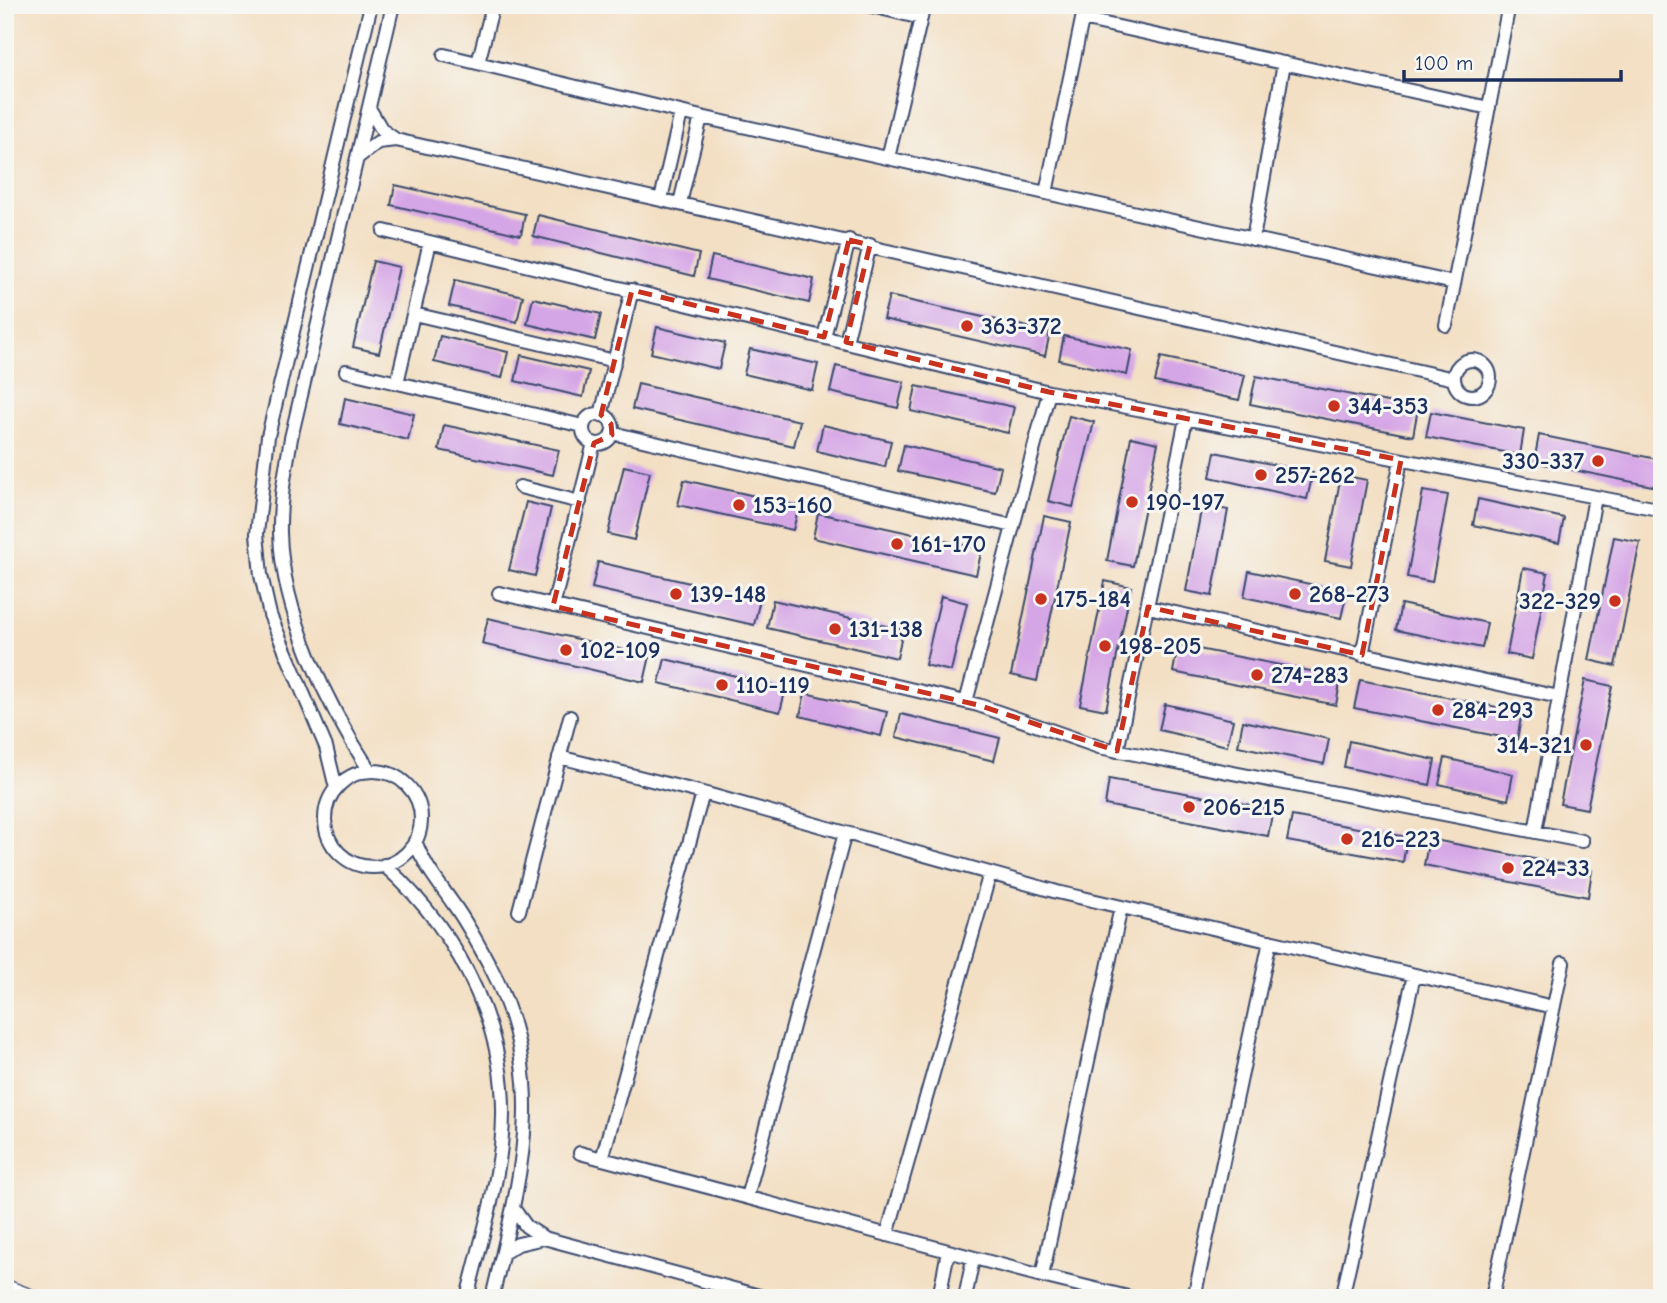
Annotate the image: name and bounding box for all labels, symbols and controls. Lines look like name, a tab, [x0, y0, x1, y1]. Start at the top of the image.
scale bar	[1404, 38, 1622, 82]
text: 100 m	[1415, 51, 1473, 75]
place label: 363-372	[981, 312, 1062, 340]
marker: 363-372	[959, 318, 975, 334]
place label: 344-353	[1348, 392, 1429, 420]
marker: 344-353	[1326, 398, 1342, 414]
place label: 330-337	[1502, 447, 1584, 475]
marker: 330-337	[1590, 453, 1606, 469]
place label: 257-262	[1275, 461, 1355, 489]
marker: 257-262	[1253, 467, 1269, 483]
place label: 190-197	[1146, 488, 1225, 516]
place label: 153-160	[753, 491, 833, 519]
marker: 190-197	[1124, 494, 1140, 510]
marker: 153-160	[731, 497, 747, 513]
place label: 161-170	[911, 530, 986, 558]
marker: 161-170	[889, 536, 905, 552]
place label: 139-148	[690, 580, 766, 608]
place label: 268-273	[1309, 580, 1390, 608]
place label: 175-184	[1055, 585, 1131, 613]
marker: 139-148	[668, 586, 684, 602]
marker: 268-273	[1287, 586, 1303, 602]
place label: 322-329	[1519, 587, 1601, 615]
marker: 175-184	[1033, 591, 1049, 607]
marker: 322-329	[1607, 593, 1623, 609]
place label: 131-138	[849, 615, 923, 643]
marker: 131-138	[827, 621, 843, 637]
place label: 198-205	[1119, 632, 1202, 660]
place label: 102-109	[580, 636, 661, 664]
marker: 198-205	[1097, 638, 1113, 654]
marker: 102-109	[558, 642, 574, 658]
place label: 274-283	[1271, 661, 1349, 689]
marker: 274-283	[1249, 667, 1265, 683]
place label: 110-119	[736, 671, 810, 699]
marker: 110-119	[714, 677, 730, 693]
place label: 284-293	[1452, 696, 1534, 724]
marker: 284-293	[1430, 702, 1446, 718]
place label: 314-321	[1497, 731, 1572, 759]
marker: 314-321	[1578, 737, 1594, 753]
place label: 206-215	[1203, 793, 1285, 821]
marker: 206-215	[1181, 799, 1197, 815]
place label: 216-223	[1361, 825, 1441, 853]
marker: 216-223	[1339, 831, 1355, 847]
place label: 224-33	[1522, 854, 1590, 882]
marker: 224-33	[1500, 860, 1516, 876]

